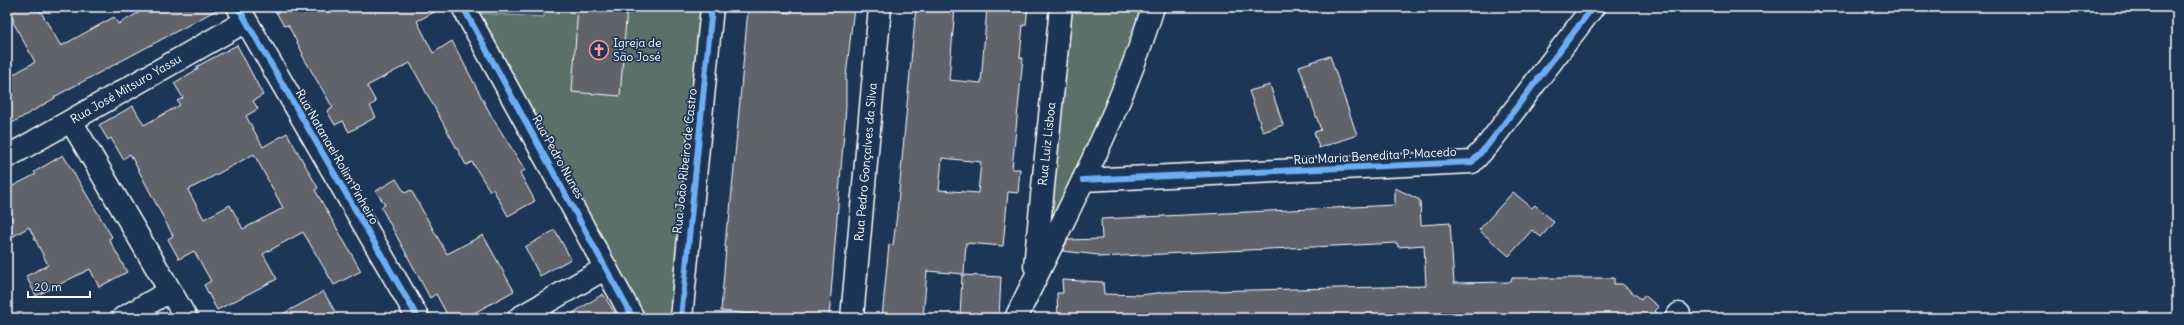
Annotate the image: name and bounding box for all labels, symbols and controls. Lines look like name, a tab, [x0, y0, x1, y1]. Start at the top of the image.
place label: Igreja de São José	[613, 35, 662, 64]
church icon: Igreja de São José	[588, 39, 610, 61]
street label: Rua José Mitsuro Yassu	[68, 51, 184, 126]
street label: Rua Pedro Gonçalves da Silva	[851, 82, 880, 242]
street label: Rua Natanael Rolim Pinheiro	[293, 87, 382, 227]
street label: Rua João Ribeiro de Castro	[669, 87, 700, 234]
street label: Rua Luiz Lisboa	[1035, 101, 1058, 186]
street label: Rua Pedro Nunes	[529, 112, 588, 201]
street label: Rua Maria Benedita P. Macedo	[1293, 144, 1457, 167]
scale bar	[28, 273, 90, 299]
text: 20 m	[34, 279, 62, 294]

